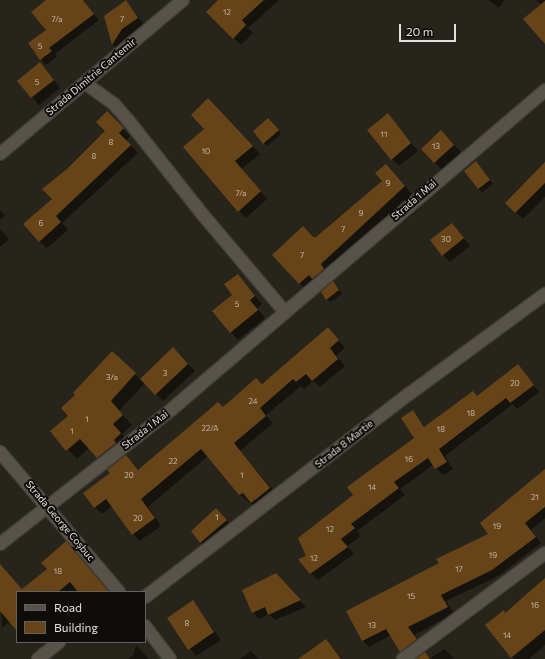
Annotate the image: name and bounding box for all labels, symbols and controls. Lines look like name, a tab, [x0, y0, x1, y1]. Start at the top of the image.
house number: 12	[223, 8, 231, 18]
house number: 7/a	[51, 15, 63, 25]
house number: 7	[120, 15, 124, 25]
scale bar	[401, 16, 458, 42]
text: 20 m	[406, 24, 433, 38]
street label: Strada Dimitrie Cantemir	[44, 36, 138, 118]
house number: 5	[38, 42, 42, 52]
house number: 5	[35, 78, 39, 88]
house number: 11	[381, 130, 387, 140]
house number: 8	[109, 138, 113, 148]
house number: 13	[432, 142, 440, 152]
house number: 10	[202, 147, 210, 157]
house number: 8	[92, 152, 96, 162]
street label: Strada 1 Mai	[389, 177, 439, 223]
house number: 9	[386, 179, 390, 189]
house number: 7/a	[235, 189, 247, 199]
house number: 9	[359, 209, 363, 219]
house number: 6	[39, 219, 43, 229]
house number: 7	[341, 225, 345, 235]
house number: 30	[441, 235, 451, 245]
house number: 7	[300, 251, 304, 261]
house number: 5	[235, 300, 239, 310]
house number: 3	[163, 369, 167, 379]
house number: 3/a	[106, 373, 118, 383]
house number: 20	[510, 379, 520, 389]
house number: 24	[248, 397, 258, 407]
street label: Strada 1 Mai	[119, 408, 171, 452]
house number: 18	[467, 409, 475, 419]
house number: 1	[85, 415, 89, 425]
street label: Strada 8 Martie	[313, 418, 375, 470]
house number: 22/A	[201, 424, 219, 434]
house number: 18	[437, 425, 445, 435]
house number: 1	[70, 427, 74, 437]
house number: 16	[405, 455, 413, 465]
house number: 22	[169, 457, 177, 467]
house number: 20	[124, 471, 134, 481]
house number: 1	[240, 471, 244, 481]
street label: Strada George Coșbuc	[23, 479, 97, 563]
house number: 14	[368, 483, 376, 493]
house number: 21	[531, 493, 539, 503]
house number: 1	[215, 513, 219, 523]
house number: 20	[133, 514, 143, 524]
house number: 19	[493, 522, 501, 532]
house number: 12	[326, 525, 334, 535]
house number: 19	[489, 551, 497, 561]
house number: 12	[310, 554, 318, 564]
house number: 17	[455, 565, 463, 575]
house number: 18	[54, 567, 62, 577]
legend	[16, 591, 146, 643]
house number: 15	[407, 592, 415, 602]
text: Road	[54, 600, 82, 614]
house number: 16	[531, 601, 539, 611]
house number: 8	[185, 619, 189, 629]
text: Building	[54, 620, 98, 634]
house number: 13	[368, 621, 376, 631]
house number: 14	[503, 631, 511, 641]

